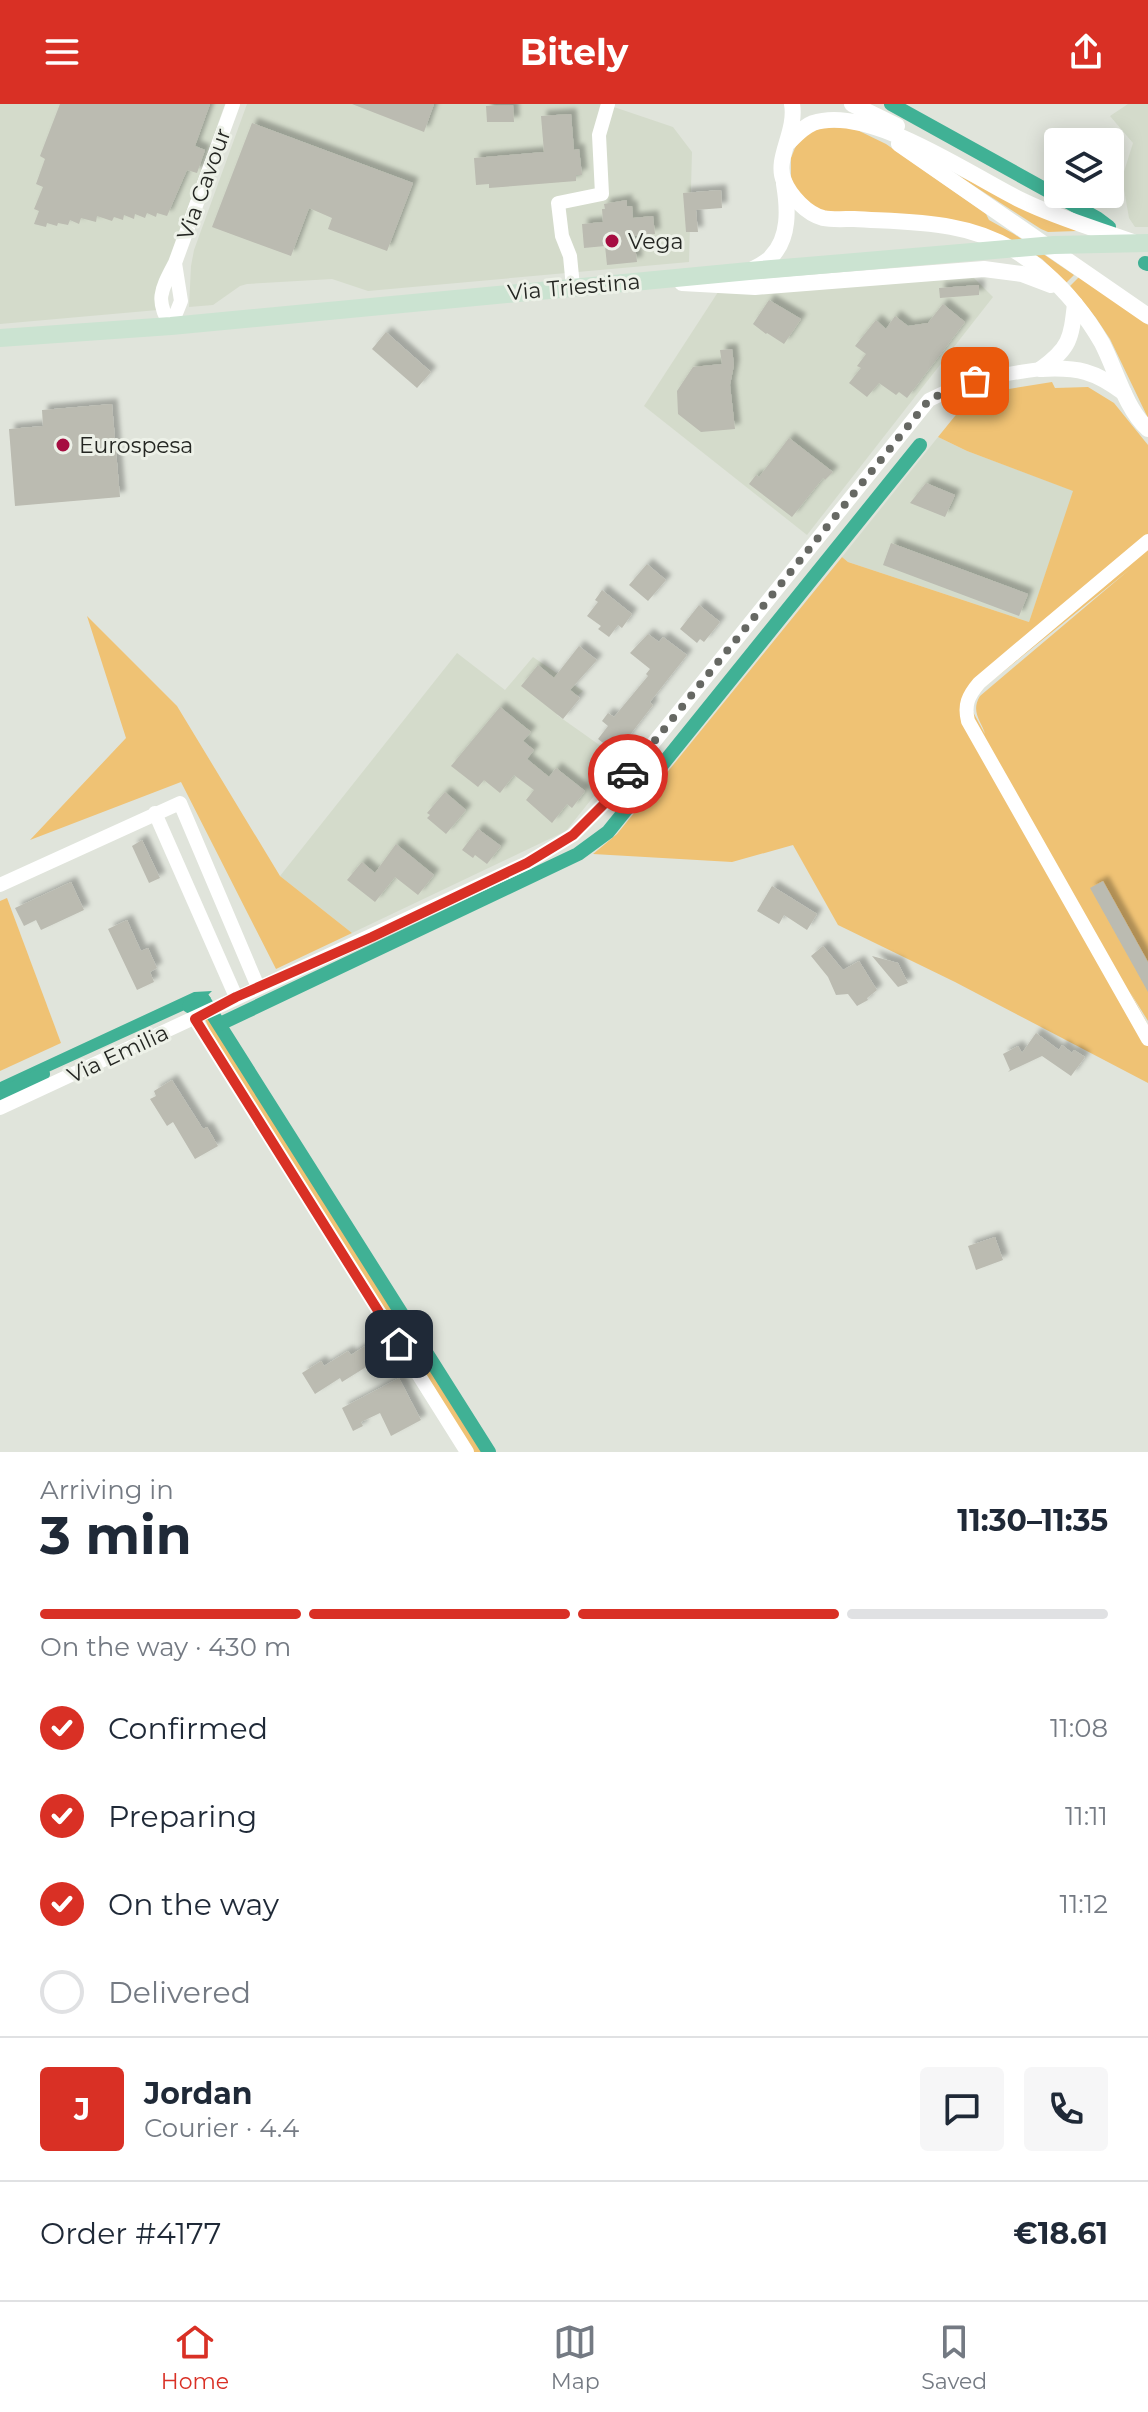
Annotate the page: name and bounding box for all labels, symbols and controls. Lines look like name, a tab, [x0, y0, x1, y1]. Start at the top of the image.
icon: menu	[40, 30, 84, 74]
text: Bitely	[520, 30, 628, 74]
icon: share	[1064, 30, 1108, 74]
street label: Via Cavour	[171, 124, 237, 244]
map controls	[1044, 128, 1124, 208]
button: layers	[1044, 128, 1124, 208]
place label: Vega	[628, 228, 683, 255]
marker: Vega	[603, 232, 621, 250]
street label: Via Triestina	[506, 268, 642, 306]
pin	[941, 347, 1009, 415]
icon: bag	[953, 359, 997, 403]
place label: Eurospesa	[79, 432, 193, 459]
marker: Eurospesa	[54, 436, 72, 454]
courier	[588, 734, 668, 814]
icon: car	[606, 752, 650, 796]
street label: Via Emilia	[63, 1019, 173, 1089]
pin	[365, 1310, 433, 1378]
icon: home	[377, 1322, 421, 1366]
text: Arriving in	[40, 1474, 174, 1506]
text: 11:30–11:35	[957, 1502, 1108, 1539]
text: 3 min	[40, 1504, 192, 1567]
text: On the way · 430 m	[40, 1631, 291, 1663]
icon: check	[40, 1706, 84, 1750]
text: Confirmed	[108, 1710, 268, 1747]
text: 11:08	[1050, 1712, 1108, 1744]
icon: check	[40, 1794, 84, 1838]
text: Preparing	[108, 1798, 257, 1835]
text: 11:11	[1065, 1800, 1108, 1832]
icon: check	[40, 1882, 84, 1926]
text: On the way	[108, 1886, 279, 1923]
text: 11:12	[1060, 1888, 1108, 1920]
text: Delivered	[108, 1974, 251, 2011]
button: chat	[920, 2067, 1004, 2151]
button: phone	[1024, 2067, 1108, 2151]
text: Jordan	[144, 2075, 253, 2112]
text: J	[74, 2091, 90, 2128]
text: Courier · 4.4	[144, 2112, 299, 2144]
text: Order #4177	[40, 2215, 221, 2252]
text: €18.61	[1013, 2215, 1108, 2252]
tab: Home	[161, 2320, 229, 2395]
tab: Map	[551, 2320, 600, 2395]
tab: Saved	[921, 2320, 987, 2395]

